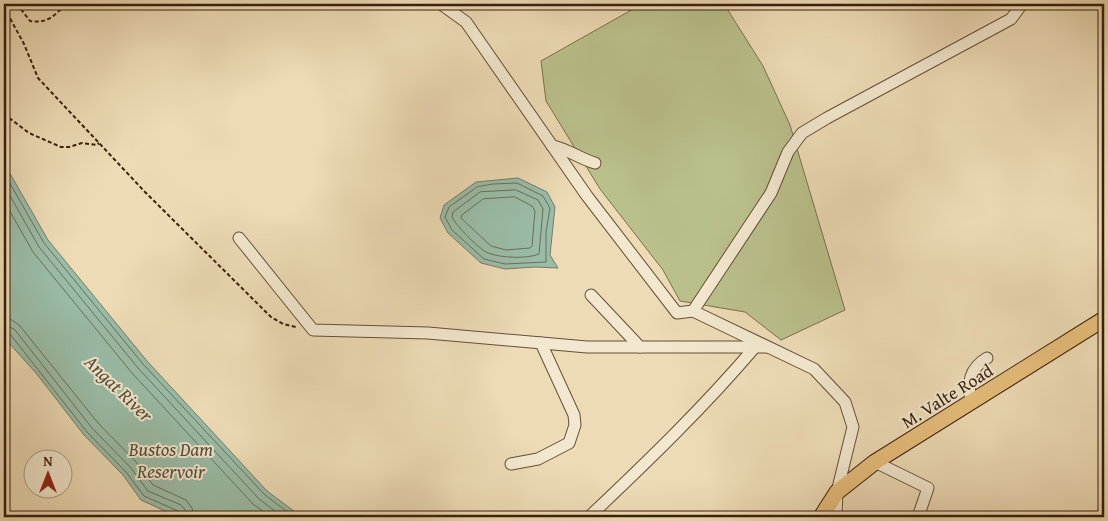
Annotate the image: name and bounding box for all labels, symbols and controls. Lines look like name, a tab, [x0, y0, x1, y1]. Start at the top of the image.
water label: Angat River	[78, 347, 160, 429]
street label: M. Valte Road	[896, 357, 998, 435]
water label: Bustos Dam Reservoir	[128, 435, 213, 485]
north arrow	[22, 448, 72, 498]
text: N	[43, 451, 53, 471]

